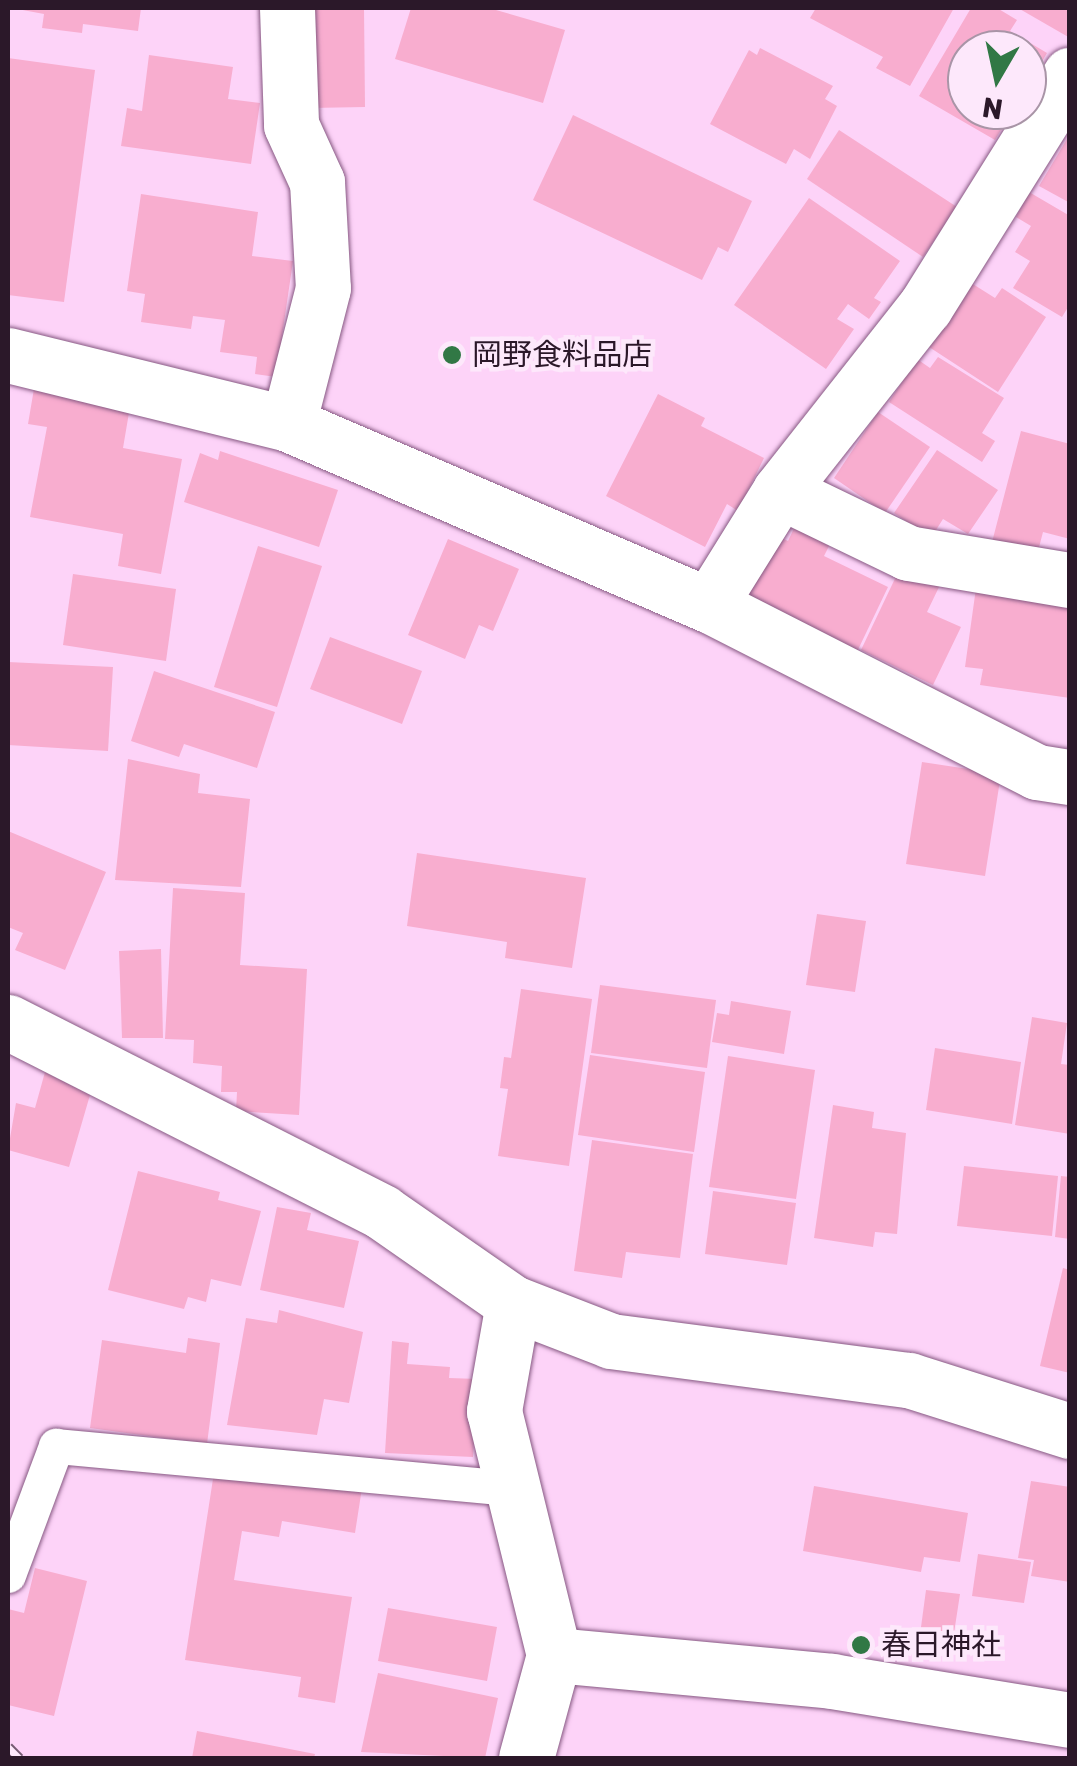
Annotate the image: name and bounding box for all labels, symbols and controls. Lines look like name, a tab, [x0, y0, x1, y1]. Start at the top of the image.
north arrow	[947, 30, 1047, 130]
text: N	[980, 90, 1005, 126]
place label: 岡野食料品店	[472, 337, 652, 373]
marker: 岡野食料品店	[441, 344, 463, 366]
place label: 春日神社	[881, 1627, 1001, 1663]
marker: 春日神社	[850, 1634, 872, 1656]

